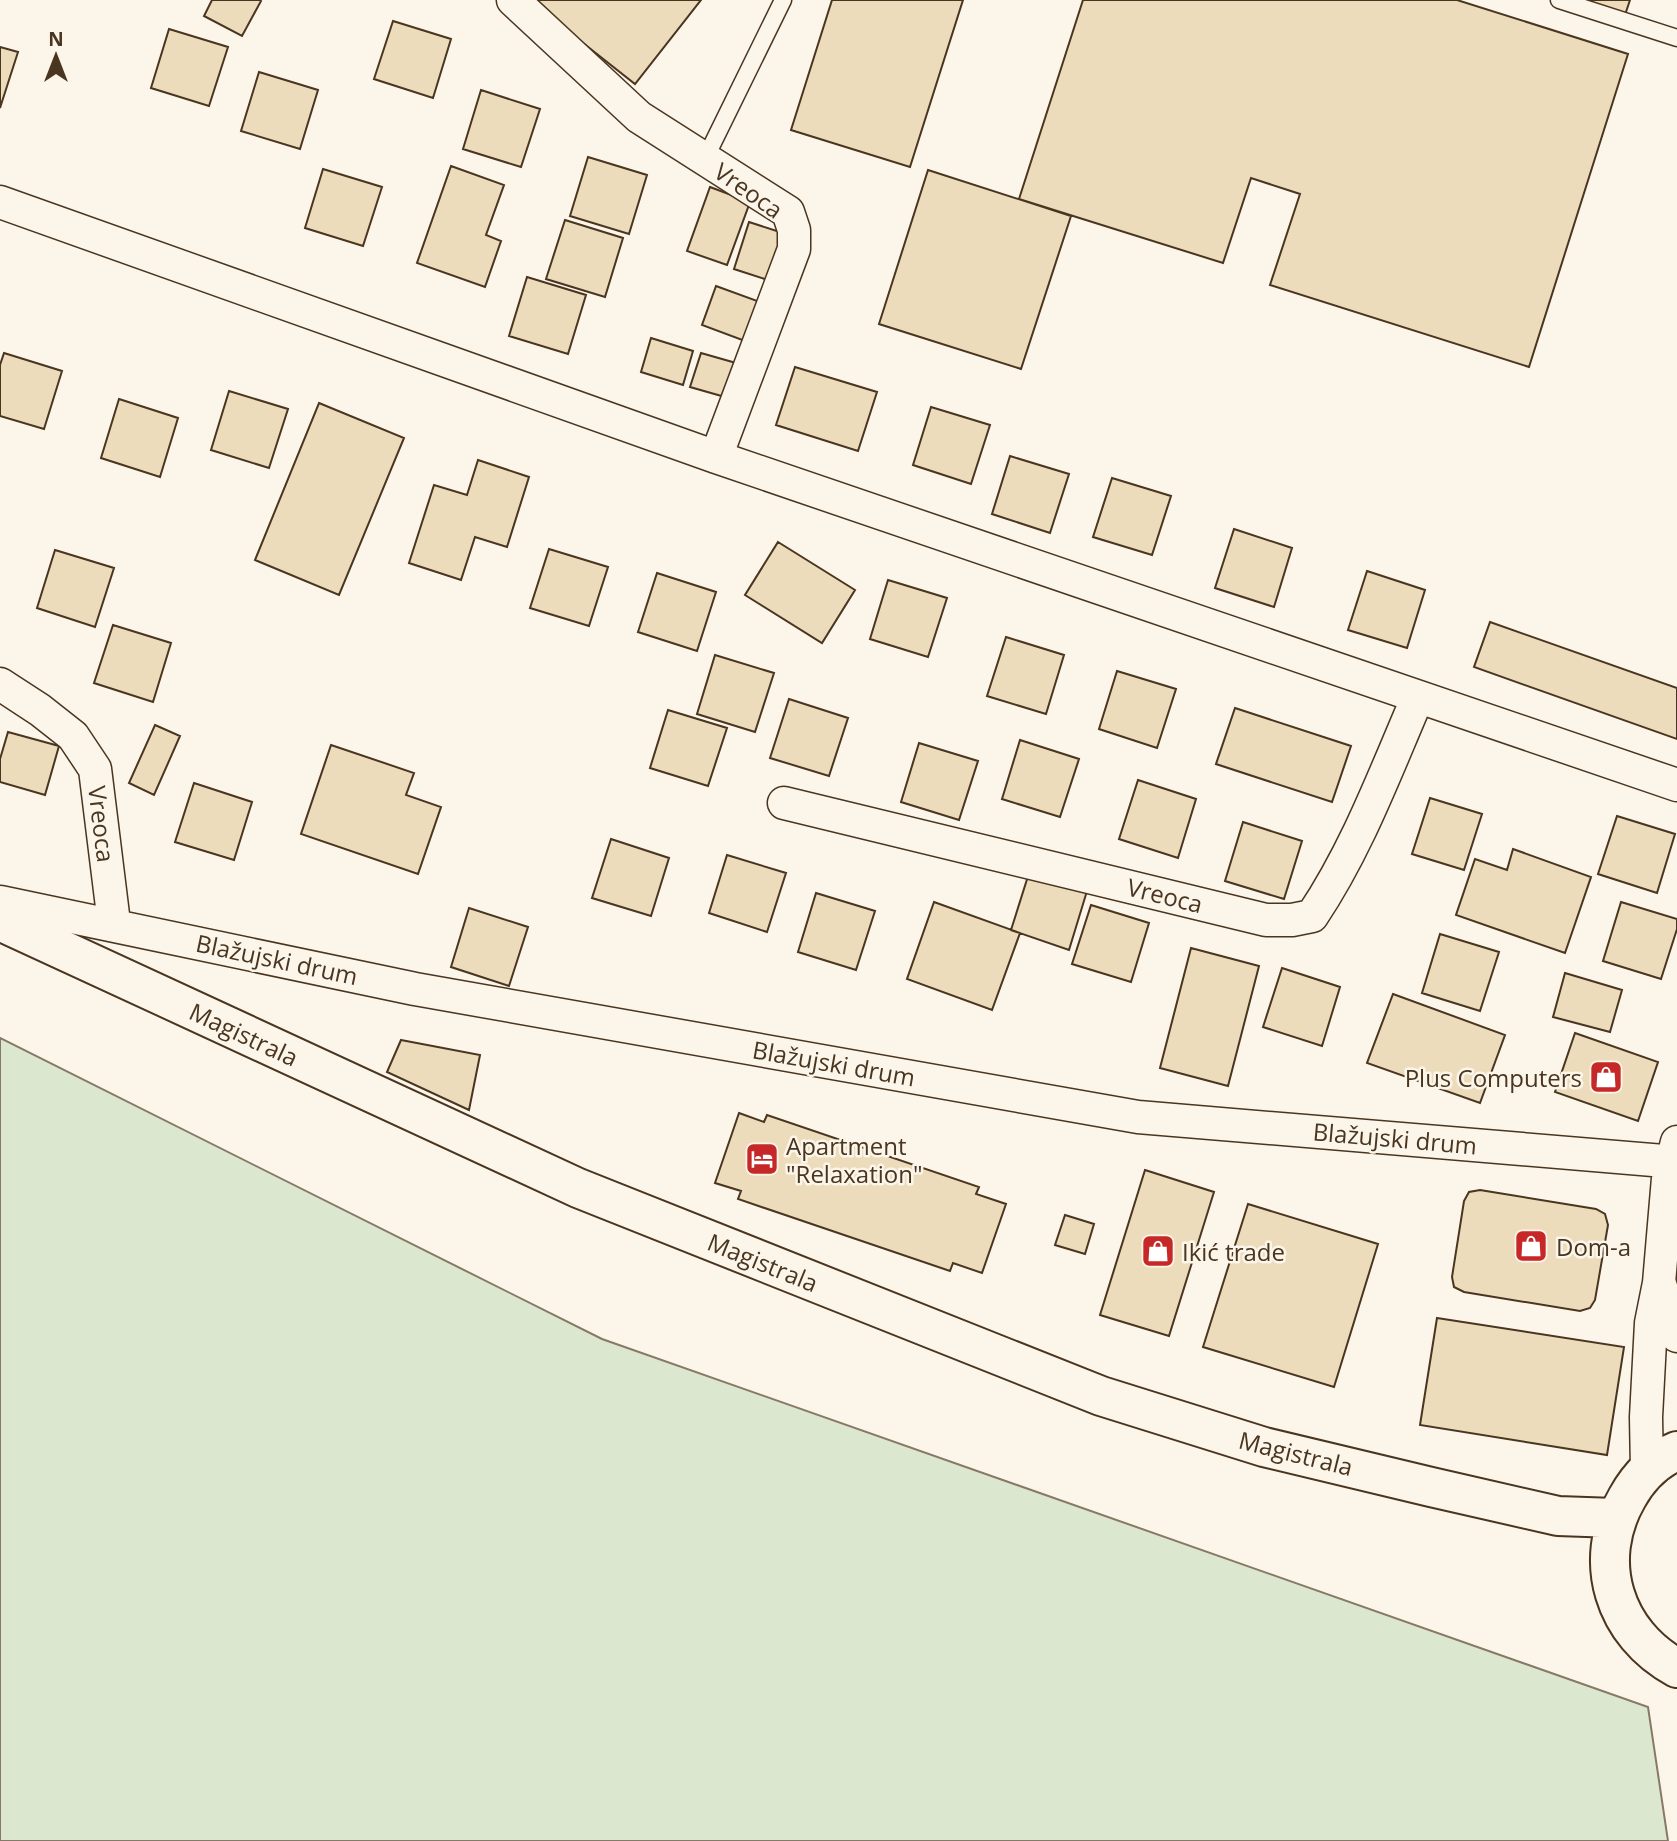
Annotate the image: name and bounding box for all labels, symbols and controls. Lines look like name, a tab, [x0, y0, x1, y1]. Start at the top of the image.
north arrow	[21, 21, 91, 91]
text: N	[48, 26, 64, 52]
street label: Vreoca	[708, 154, 790, 226]
street label: Vreoca	[81, 784, 123, 864]
street label: Vreoca	[1124, 870, 1206, 920]
street label: Blažujski drum	[193, 926, 361, 992]
street label: Magistrala	[184, 994, 304, 1074]
street label: Blažujski drum	[750, 1032, 918, 1094]
shop icon: Plus Computers	[1587, 1058, 1625, 1096]
place label: Plus Computers	[1405, 1061, 1582, 1094]
street label: Blažujski drum	[1312, 1114, 1478, 1162]
place label: Apartment "Relaxation"	[786, 1129, 922, 1190]
hotel icon: Apartment "Relaxation"	[743, 1140, 781, 1178]
street label: Magistrala	[703, 1225, 823, 1299]
shop icon: Dom-a	[1512, 1227, 1550, 1265]
place label: Dom-a	[1556, 1230, 1631, 1263]
shop icon: Ikić trade	[1139, 1232, 1177, 1270]
place label: Ikić trade	[1182, 1235, 1285, 1268]
street label: Magistrala	[1235, 1423, 1357, 1483]

